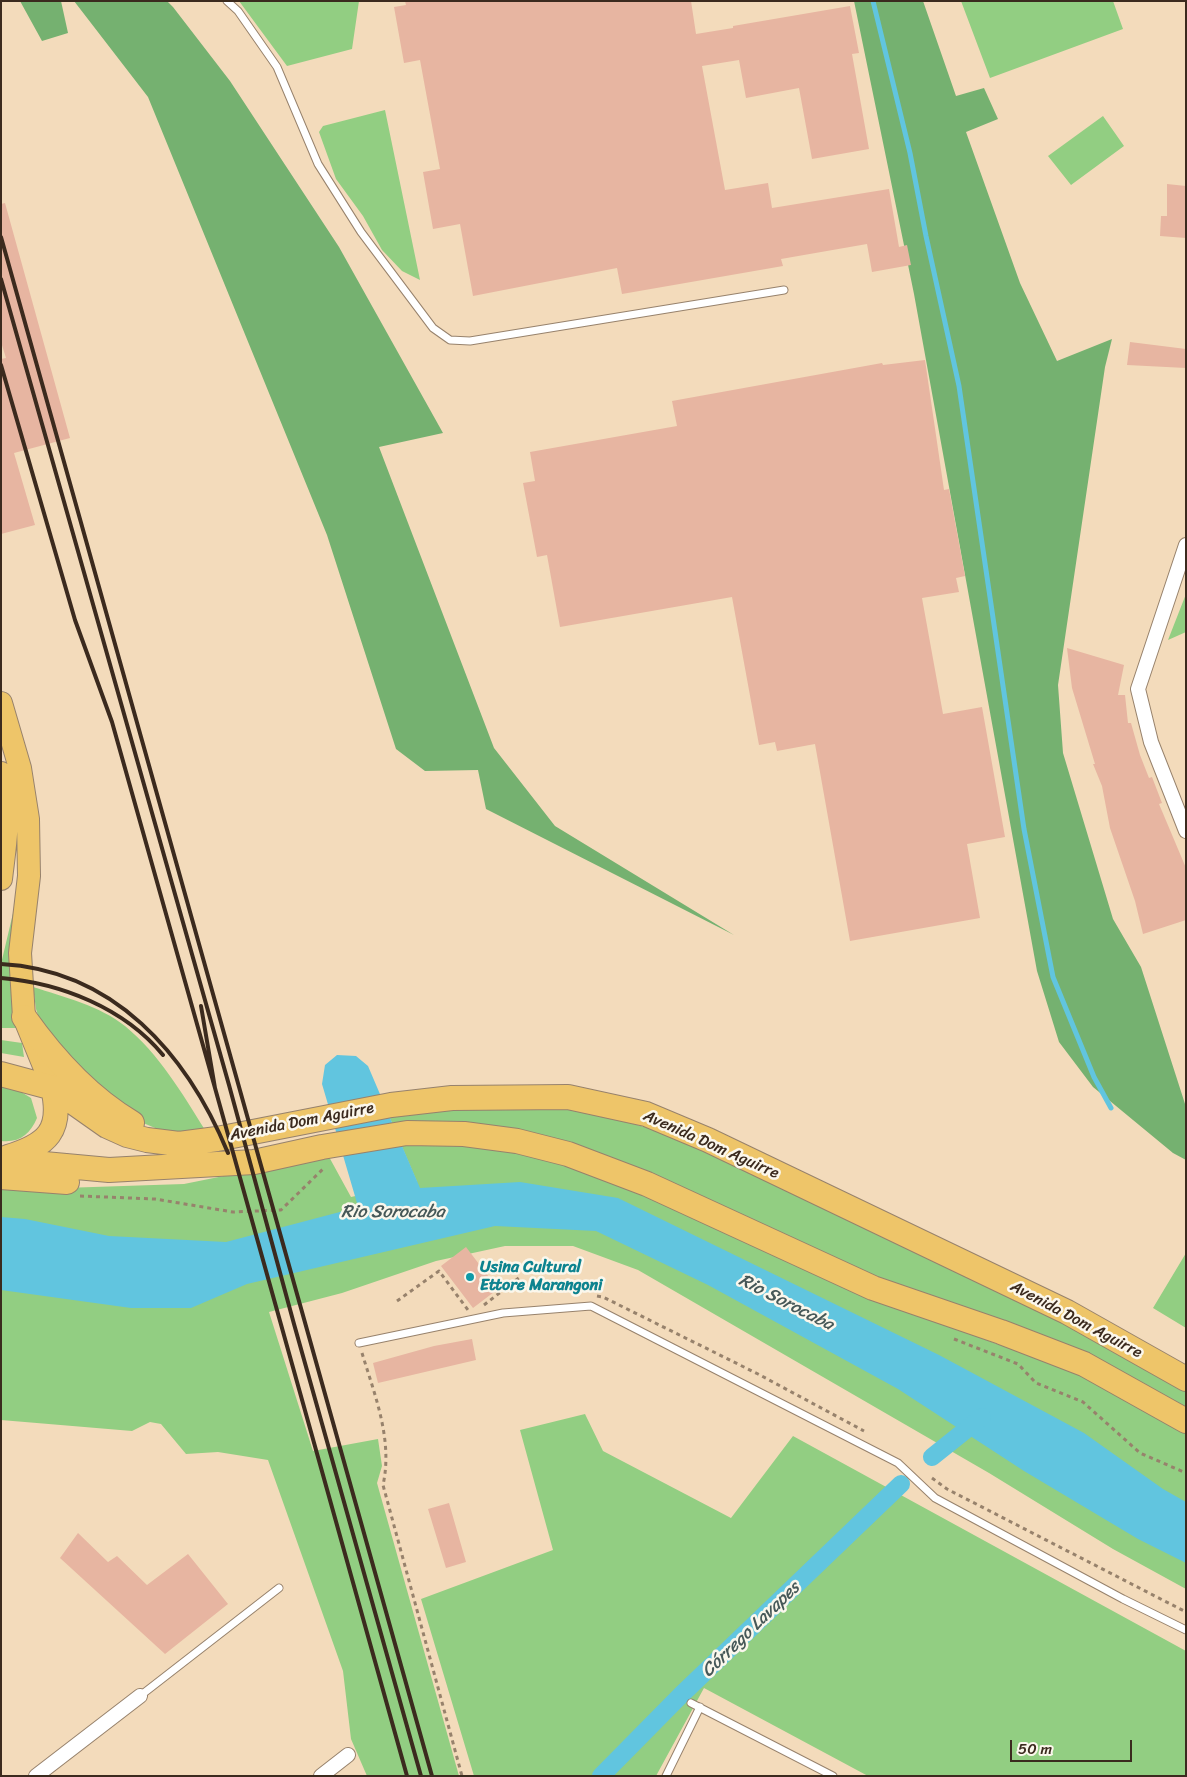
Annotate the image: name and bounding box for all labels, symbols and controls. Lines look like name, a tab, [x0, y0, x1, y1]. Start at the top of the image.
street label: Avenida Dom Aguirre	[228, 1099, 376, 1145]
street label: Avenida Dom Aguirre	[640, 1106, 782, 1184]
water label: Rio Sorocaba	[341, 1201, 445, 1223]
place label: Usina Cultural Ettore Marangoni	[480, 1258, 603, 1296]
water label: Rio Sorocaba	[735, 1270, 837, 1336]
marker: Usina Cultural Ettore Marangoni	[464, 1271, 476, 1283]
street label: Avenida Dom Aguirre	[1007, 1277, 1145, 1363]
water label: Córrego Lavapes	[698, 1578, 804, 1682]
scale bar	[1012, 1730, 1134, 1762]
text: 50 m	[1018, 1736, 1052, 1762]

